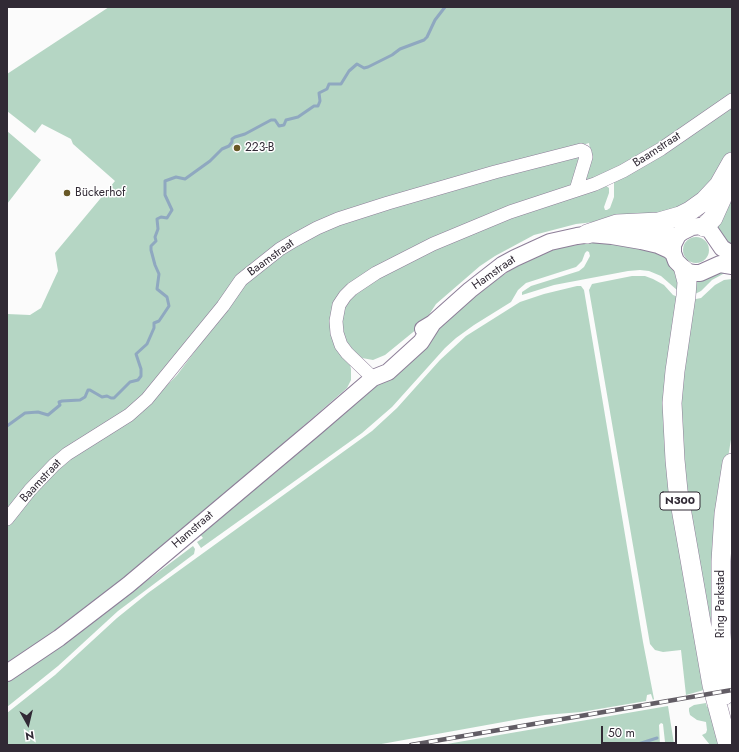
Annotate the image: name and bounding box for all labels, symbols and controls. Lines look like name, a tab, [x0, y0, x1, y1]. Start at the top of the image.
street label: Baamstraat	[630, 129, 684, 171]
place label: 223-B	[245, 141, 274, 155]
marker: 223-B	[232, 143, 242, 153]
place label: Bückerhof	[75, 186, 125, 200]
marker: Bückerhof	[62, 188, 72, 198]
street label: Baamstraat	[245, 236, 297, 280]
street label: Hamstraat	[469, 253, 519, 293]
street label: Baamstraat	[17, 456, 65, 506]
road number: N300	[660, 492, 700, 510]
street label: Hamstraat	[169, 508, 217, 552]
street label: Ring Parkstad	[714, 570, 728, 638]
north arrow	[8, 704, 48, 744]
scale bar	[603, 718, 679, 744]
text: 50 m	[608, 724, 635, 742]
text: N	[24, 727, 35, 744]

